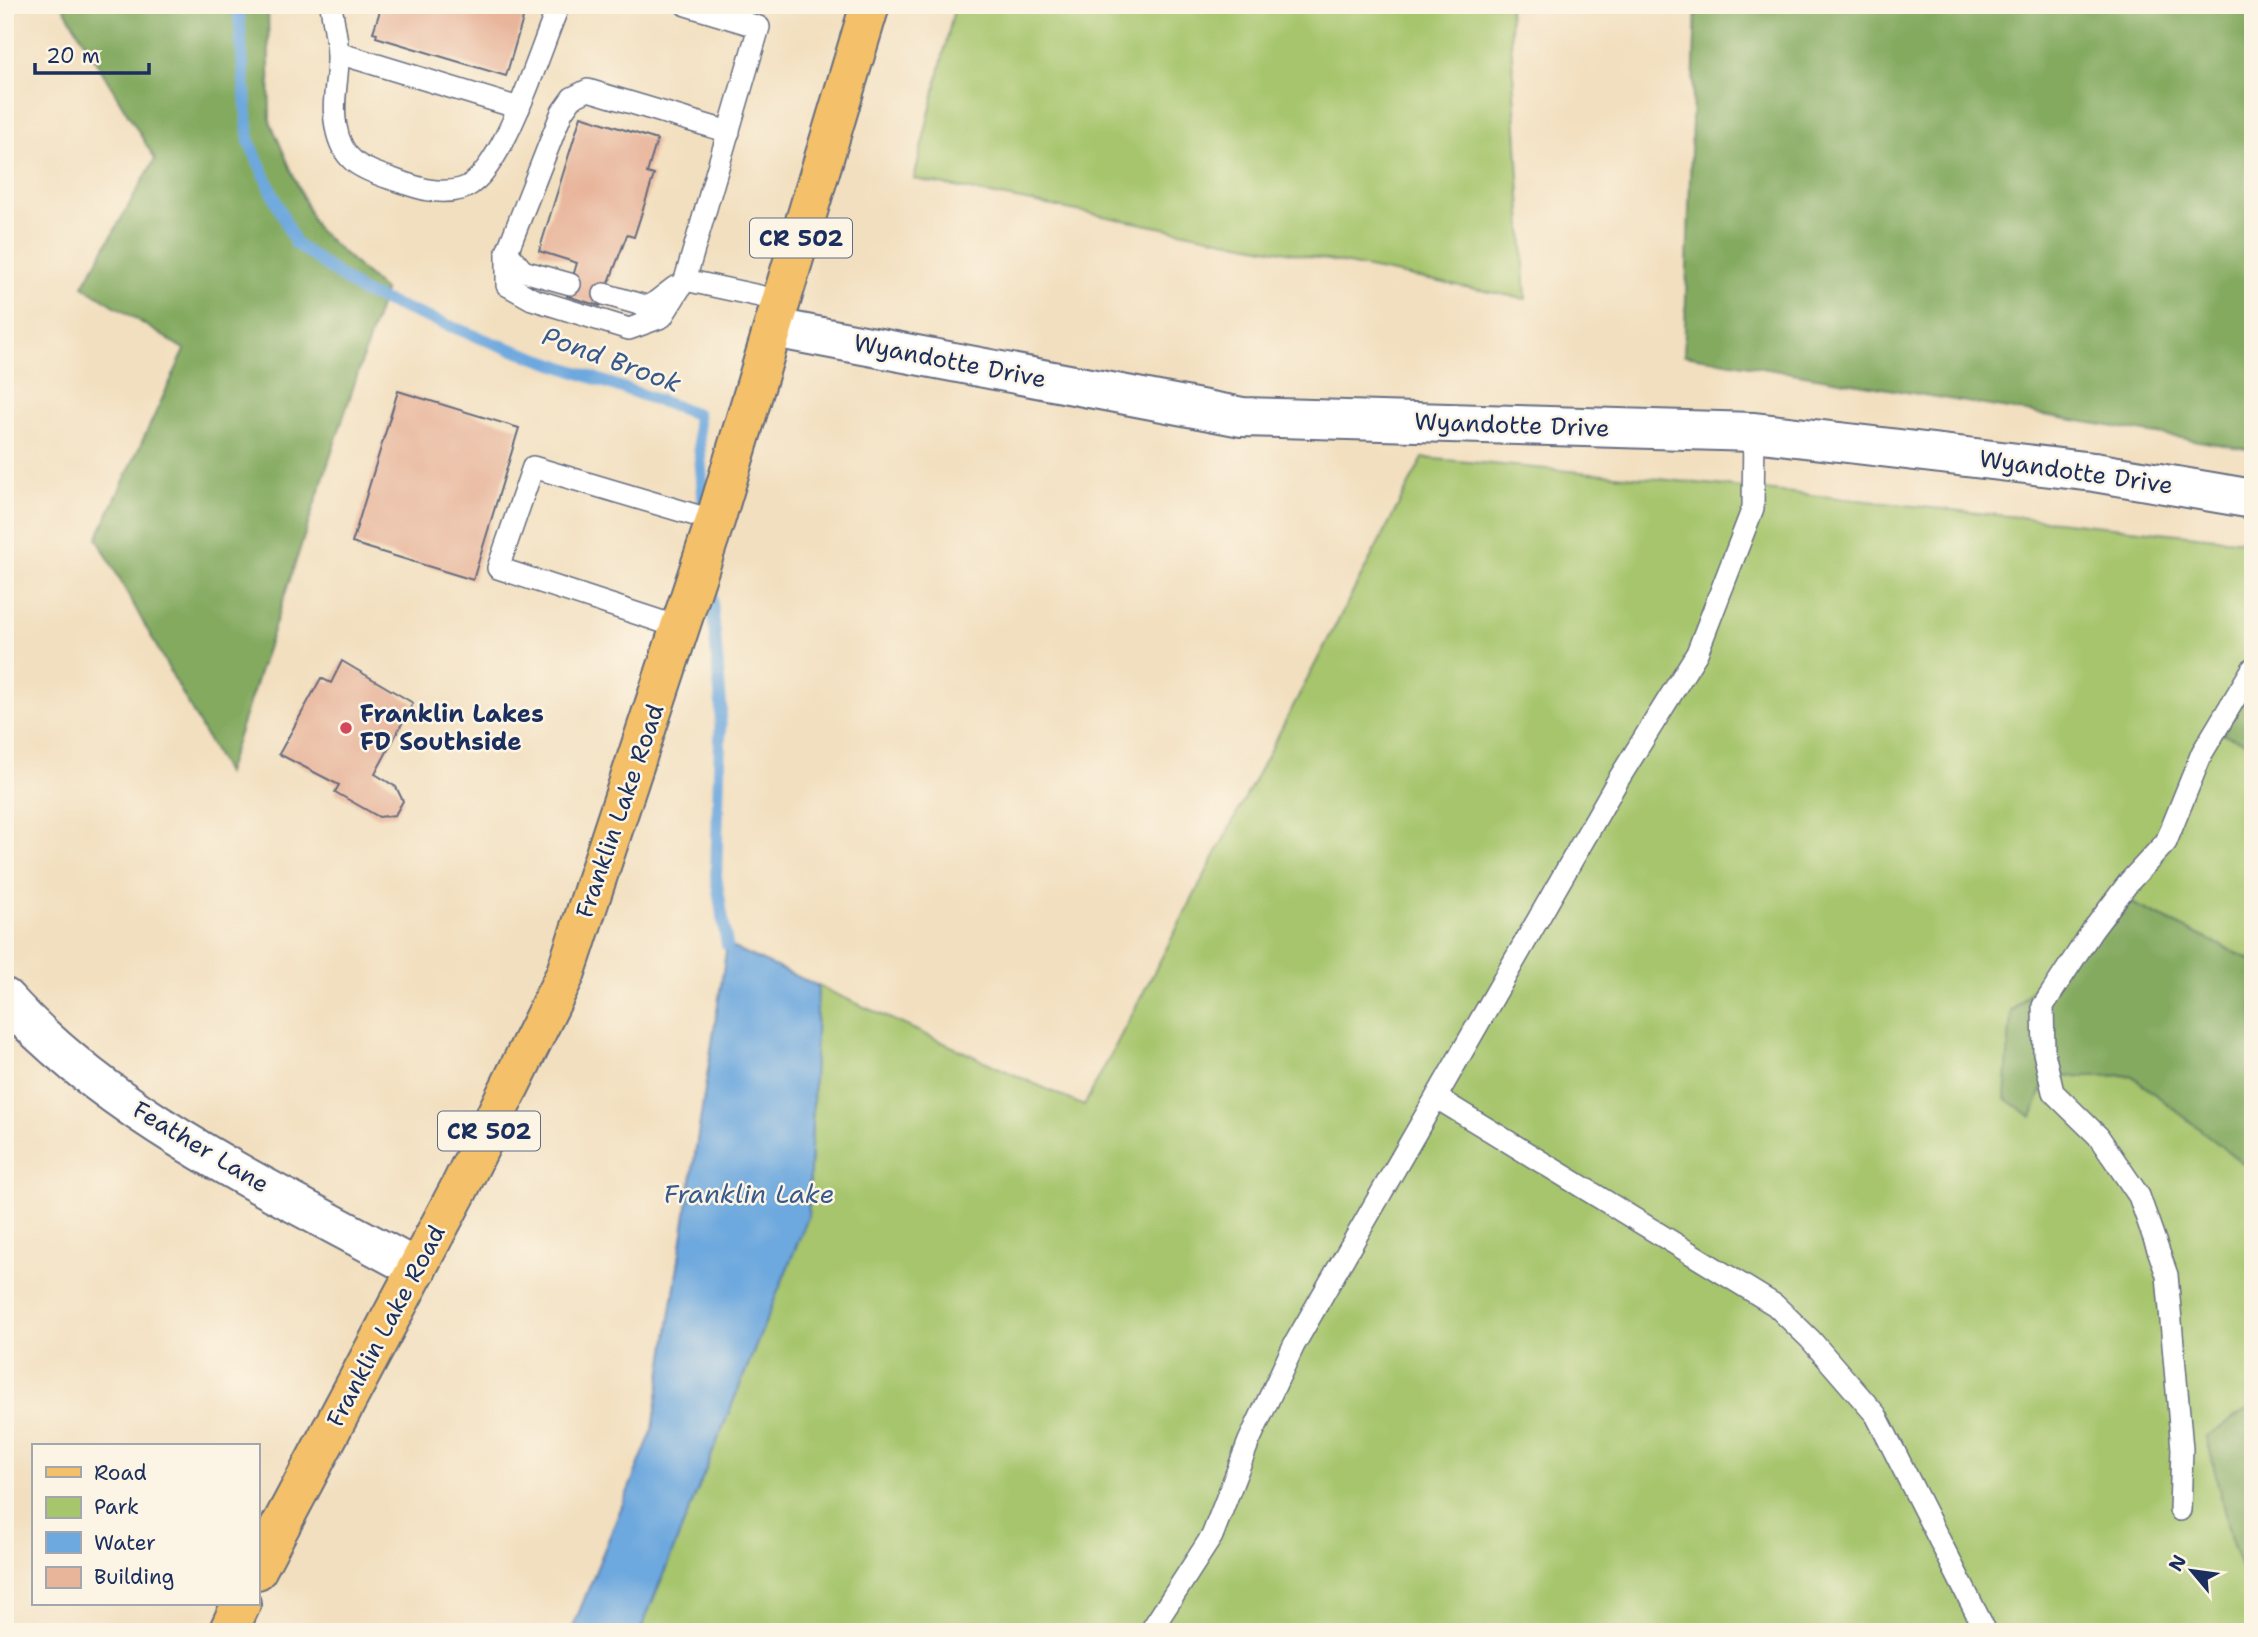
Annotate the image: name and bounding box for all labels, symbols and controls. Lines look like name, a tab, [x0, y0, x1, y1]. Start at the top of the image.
scale bar	[35, 32, 149, 76]
text: 20 m	[46, 42, 100, 70]
road number: CR 502	[750, 218, 852, 258]
water label: Pond Brook	[538, 318, 686, 400]
street label: Wyandotte Drive	[851, 327, 1049, 395]
street label: Wyandotte Drive	[1414, 406, 1610, 444]
street label: Wyandotte Drive	[1977, 443, 2175, 501]
place label: Franklin Lakes FD Southside	[360, 698, 544, 758]
street label: Franklin Lake Road	[568, 700, 672, 922]
marker: Franklin Lakes FD Southside	[338, 720, 354, 736]
street label: Feather Lane	[127, 1094, 275, 1200]
road number: CR 502	[438, 1112, 540, 1150]
water label: Franklin Lake	[664, 1176, 834, 1211]
street label: Franklin Lake Road	[319, 1219, 453, 1433]
legend	[32, 1444, 259, 1606]
text: Road	[94, 1459, 147, 1487]
text: Park	[94, 1493, 139, 1521]
text: Water	[94, 1529, 156, 1557]
north arrow	[2156, 1536, 2226, 1606]
text: N	[2163, 1550, 2192, 1576]
text: Building	[94, 1563, 174, 1591]

